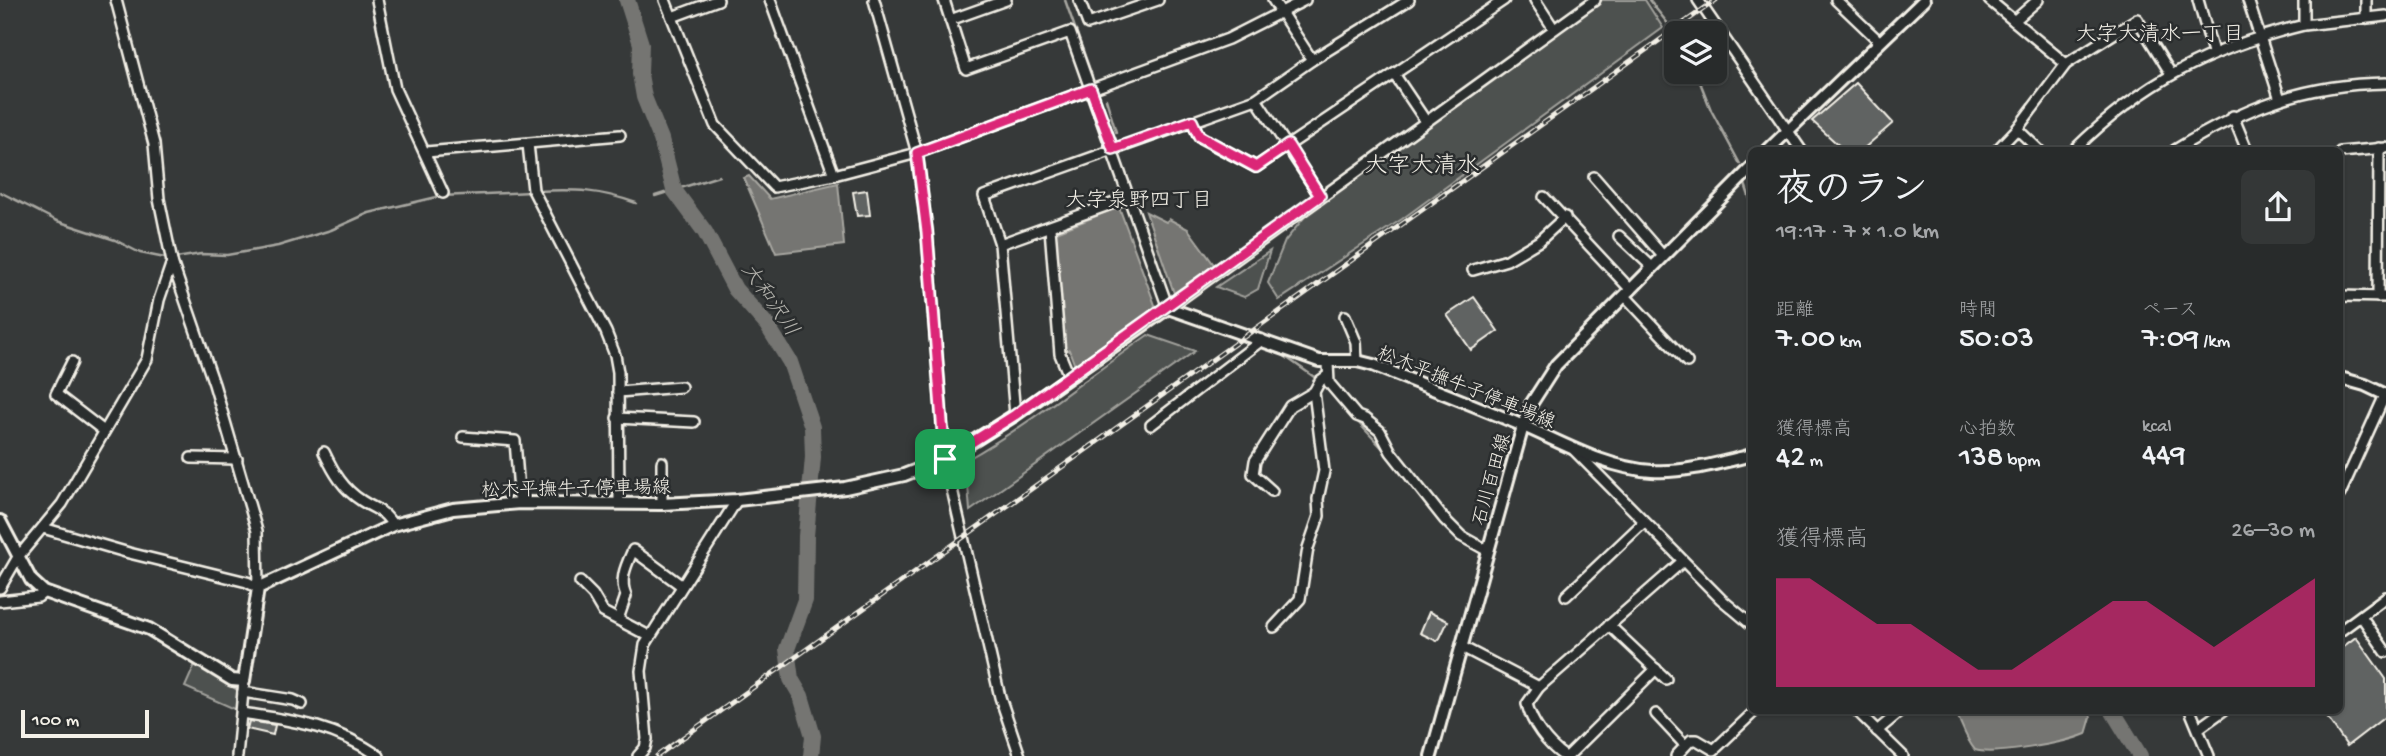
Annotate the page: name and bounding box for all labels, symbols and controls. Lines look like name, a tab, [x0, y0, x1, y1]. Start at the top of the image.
map controls	[1664, 21, 1727, 84]
button: layers	[1664, 21, 1727, 84]
district label: 大字大清水一丁目	[2076, 22, 2244, 49]
district label: 大字大清水	[1365, 153, 1480, 181]
button: share	[2241, 170, 2315, 244]
text: 夜のラン	[1776, 171, 1928, 215]
district label: 大字泉野四丁目	[1066, 189, 1213, 215]
text: 19:17 · 7 × 1.0 km	[1776, 219, 1939, 246]
water label: 大和沢川	[734, 259, 803, 343]
text: 距離	[1776, 300, 1814, 323]
text: 時間	[1959, 300, 1997, 323]
text: ペース	[2142, 300, 2198, 323]
text: 7.00	[1776, 323, 1835, 358]
text: 50:03	[1959, 323, 2034, 358]
text: 7:09	[2142, 323, 2199, 358]
text: km	[1835, 331, 1862, 354]
text: /km	[2199, 331, 2230, 354]
street label: 松木平撫牛子停車場線	[1373, 342, 1558, 435]
text: kcal	[2142, 416, 2172, 439]
text: 獲得標高	[1776, 419, 1852, 442]
text: 心拍数	[1959, 419, 2016, 442]
pin	[915, 429, 975, 489]
street label: 石川百田線	[1468, 431, 1518, 529]
text: 449	[2142, 439, 2185, 474]
icon: arrive	[926, 440, 964, 478]
text: 42	[1776, 442, 1805, 477]
text: 138	[1959, 442, 2003, 477]
text: m	[1805, 450, 1823, 473]
text: bpm	[2003, 450, 2041, 473]
street label: 松木平撫牛子停車場線	[481, 476, 671, 504]
text: 26–30 m	[2231, 518, 2315, 545]
text: 獲得標高	[1776, 527, 1868, 554]
scale bar	[21, 707, 149, 739]
text: 100 m	[32, 710, 79, 733]

